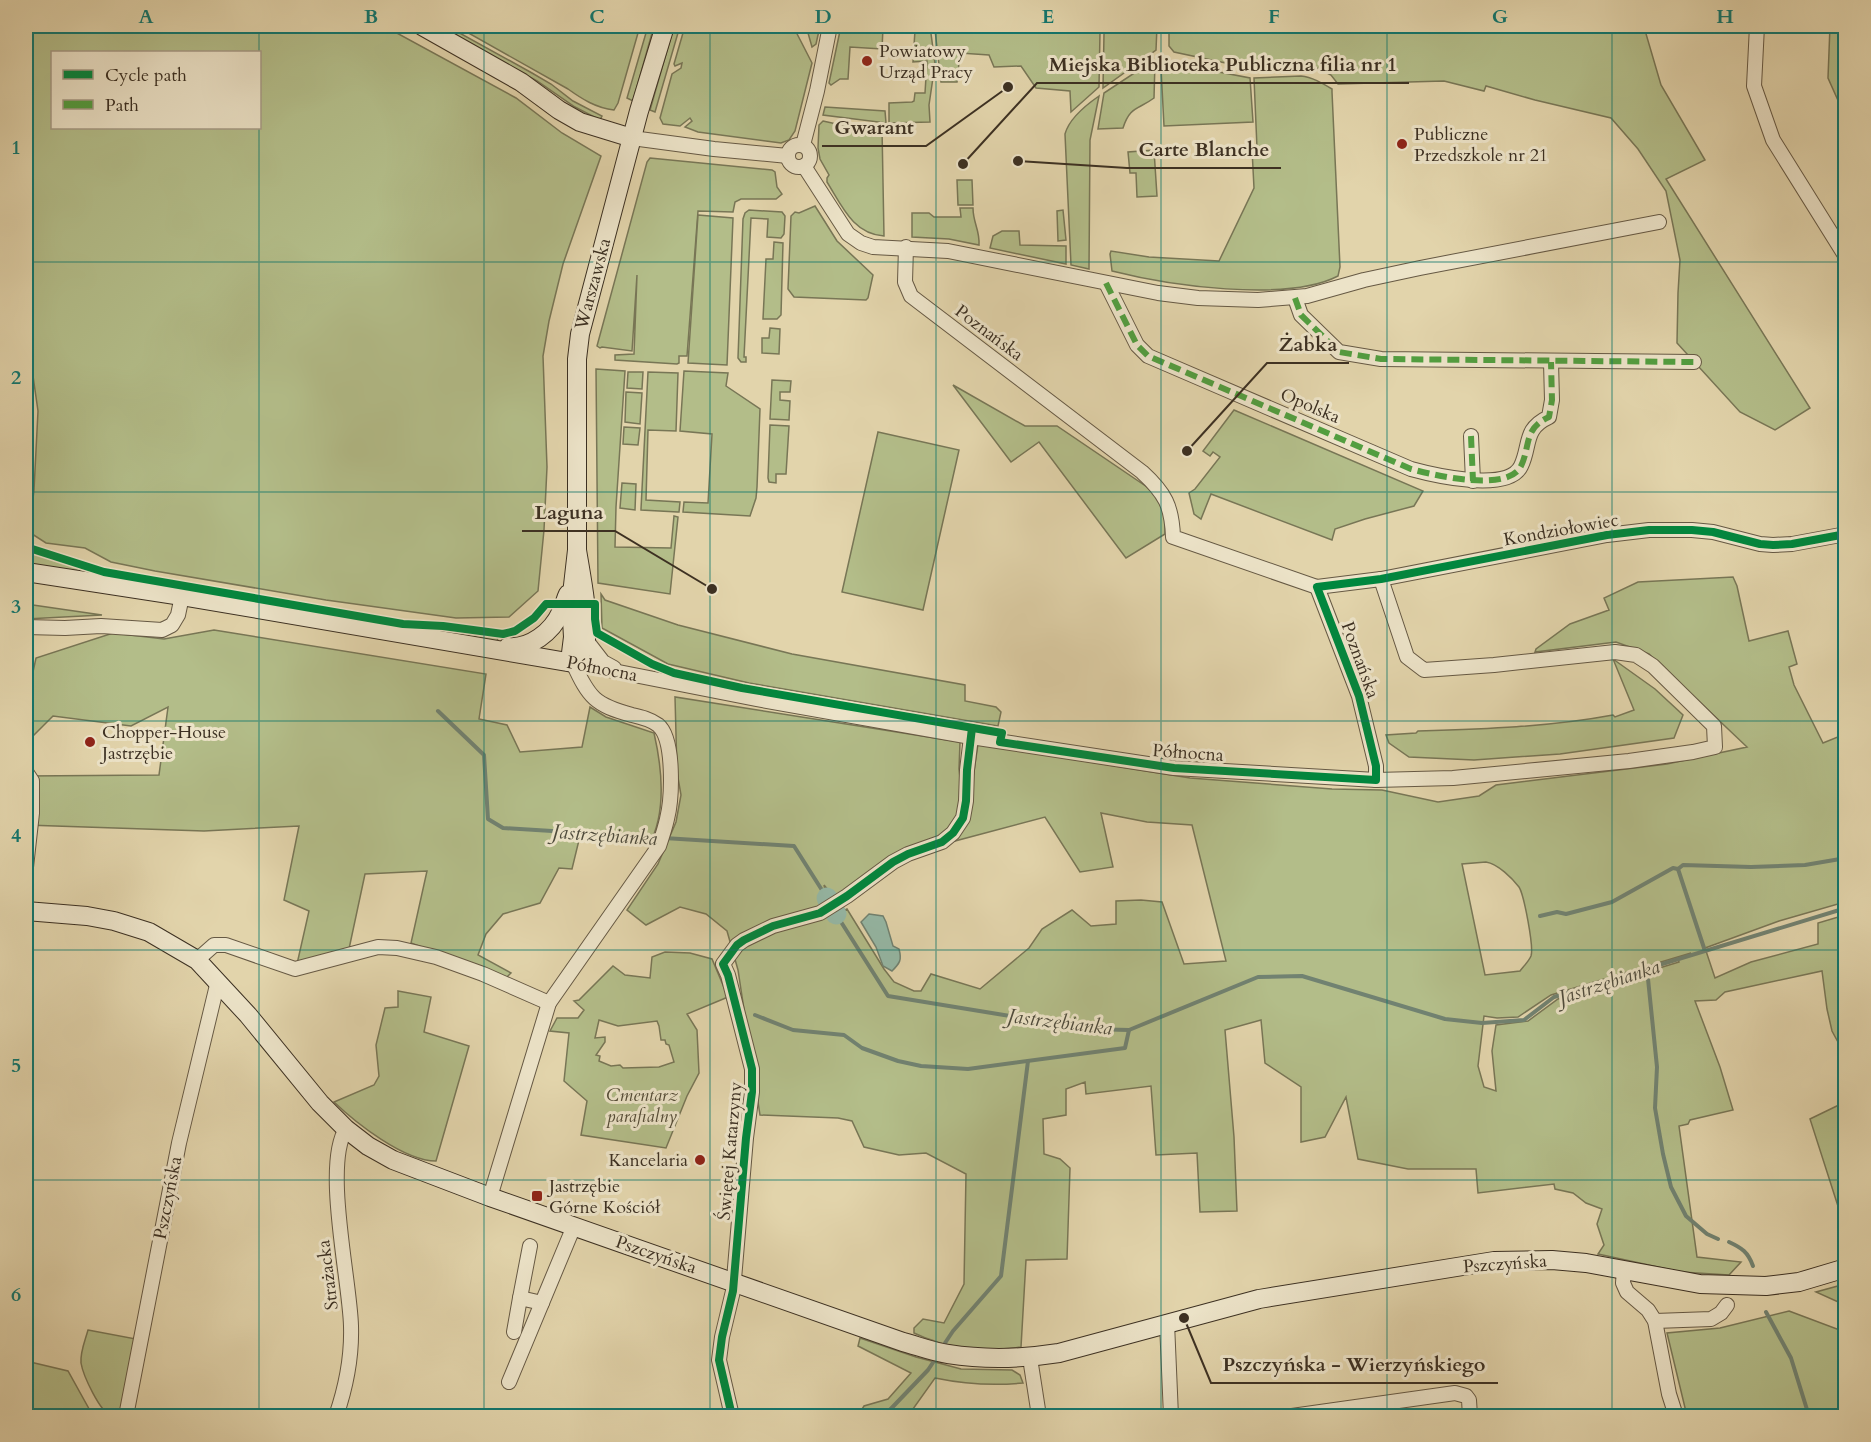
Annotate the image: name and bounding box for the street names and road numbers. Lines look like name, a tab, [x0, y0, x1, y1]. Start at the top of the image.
street label: Warszawska	[569, 235, 617, 334]
street label: Poznańska	[949, 299, 1029, 367]
street label: Opolska	[1276, 382, 1344, 430]
street label: Kondziołowiec	[1502, 508, 1620, 552]
street label: Poznańska	[1335, 618, 1386, 702]
street label: Północna	[564, 650, 640, 688]
street label: Północna	[1151, 738, 1225, 768]
street label: Świętej Katarzyny	[711, 1080, 749, 1221]
street label: Pszczyńska	[148, 1154, 188, 1242]
street label: Pszczyńska	[612, 1229, 700, 1281]
street label: Strażacka	[311, 1238, 345, 1312]
street label: Pszczyńska	[1462, 1249, 1548, 1279]

